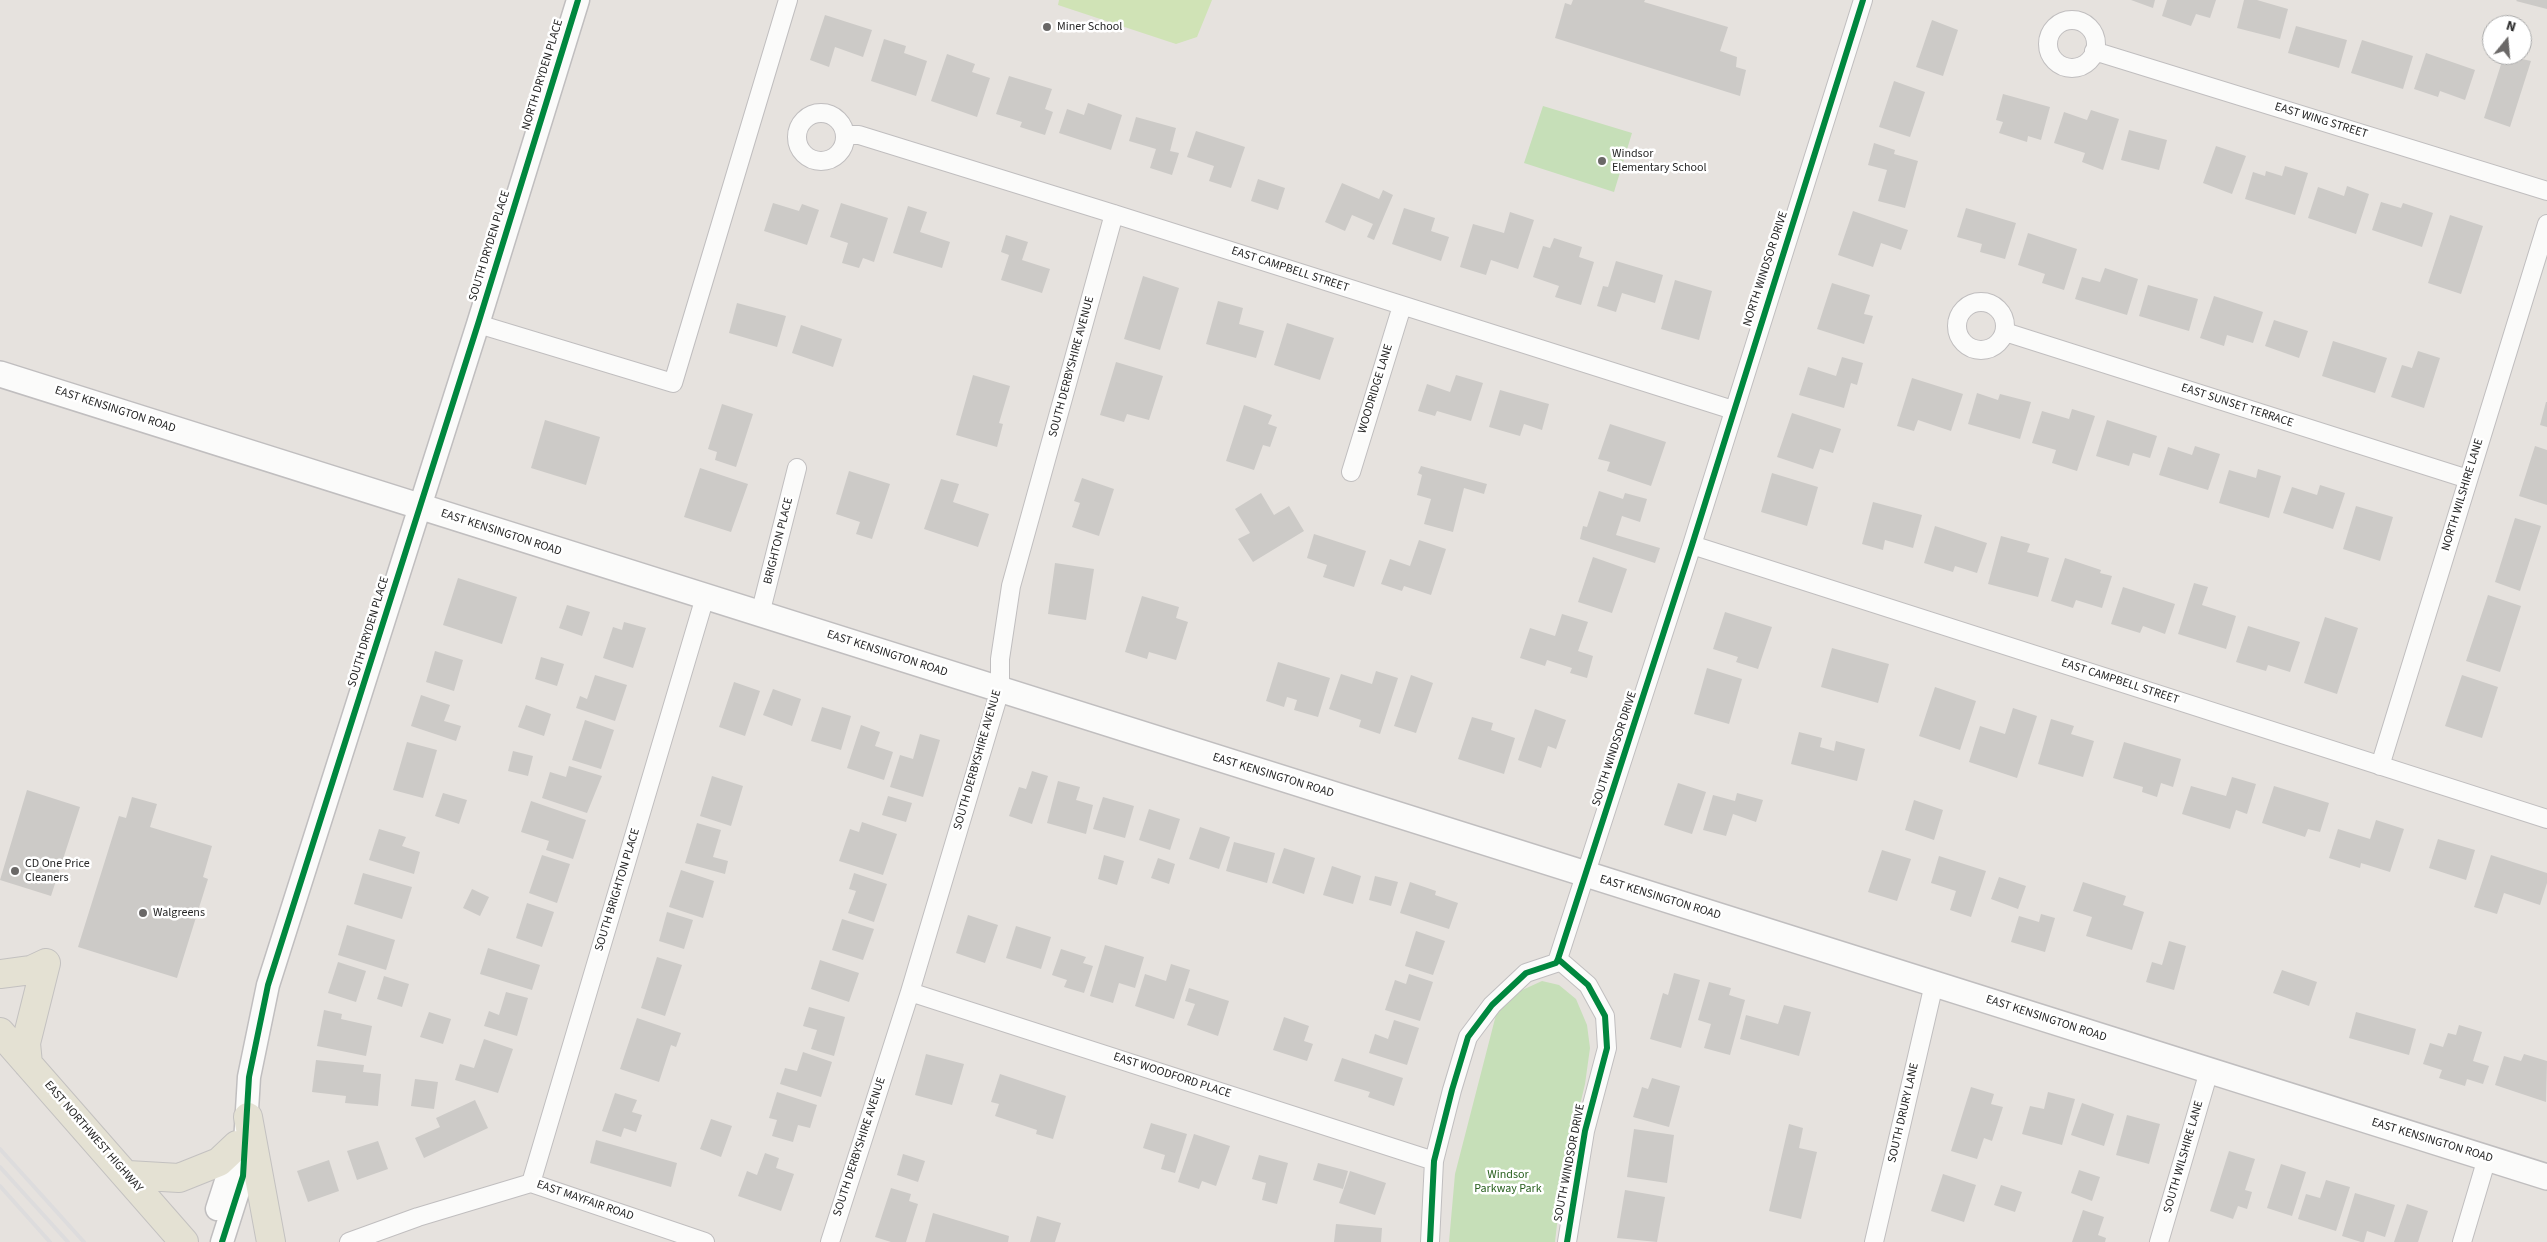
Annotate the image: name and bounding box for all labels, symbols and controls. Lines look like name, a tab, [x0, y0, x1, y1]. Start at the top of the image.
north arrow	[2482, 15, 2532, 65]
text: N	[2504, 16, 2518, 38]
street label: NORTH DRYDEN PLACE	[519, 18, 567, 132]
place label: Miner School	[1057, 20, 1122, 34]
marker: Miner School	[1041, 21, 1053, 33]
street label: EAST WING STREET	[2273, 100, 2369, 142]
place label: Windsor Elementary School	[1612, 147, 1707, 175]
marker: Windsor Elementary School	[1596, 155, 1608, 167]
street label: SOUTH DRYDEN PLACE	[466, 189, 514, 303]
street label: NORTH WINDSOR DRIVE	[1741, 210, 1791, 328]
street label: EAST CAMPBELL STREET	[1229, 244, 1351, 296]
street label: SOUTH DERBYSHIRE AVENUE	[1046, 295, 1098, 439]
street label: WOODRIDGE LANE	[1356, 343, 1396, 435]
street label: EAST SUNSET TERRACE	[2179, 381, 2295, 431]
street label: EAST KENSINGTON ROAD	[53, 384, 177, 436]
street label: NORTH WILSHIRE LANE	[2439, 437, 2487, 553]
street label: BRIGHTON PLACE	[761, 496, 797, 586]
street label: EAST KENSINGTON ROAD	[439, 507, 563, 559]
street label: SOUTH DRYDEN PLACE	[345, 575, 393, 689]
street label: EAST KENSINGTON ROAD	[825, 628, 949, 680]
street label: EAST CAMPBELL STREET	[2059, 656, 2181, 708]
street label: SOUTH DERBYSHIRE AVENUE	[951, 688, 1005, 832]
street label: SOUTH WINDSOR DRIVE	[1590, 690, 1640, 808]
street label: EAST KENSINGTON ROAD	[1211, 751, 1335, 801]
street label: SOUTH BRIGHTON PLACE	[592, 827, 644, 953]
place label: CD One Price Cleaners	[25, 857, 90, 885]
marker: CD One Price Cleaners	[9, 865, 21, 877]
street label: EAST KENSINGTON ROAD	[1598, 873, 1722, 923]
place label: Walgreens	[153, 906, 205, 920]
marker: Walgreens	[137, 907, 149, 919]
street label: EAST KENSINGTON ROAD	[1984, 993, 2108, 1045]
street label: EAST WOODFORD PLACE	[1111, 1050, 1233, 1102]
street label: SOUTH DRURY LANE	[1885, 1062, 1923, 1164]
street label: SOUTH DERBYSHIRE AVENUE	[831, 1076, 889, 1218]
street label: EAST NORTHWEST HIGHWAY	[41, 1078, 145, 1196]
street label: SOUTH WILSHIRE LANE	[2161, 1099, 2207, 1215]
street label: SOUTH WINDSOR DRIVE	[1551, 1103, 1589, 1223]
street label: EAST KENSINGTON ROAD	[2370, 1116, 2494, 1166]
park label: Windsor Parkway Park	[1474, 1168, 1542, 1196]
street label: EAST MAYFAIR ROAD	[535, 1178, 635, 1224]

